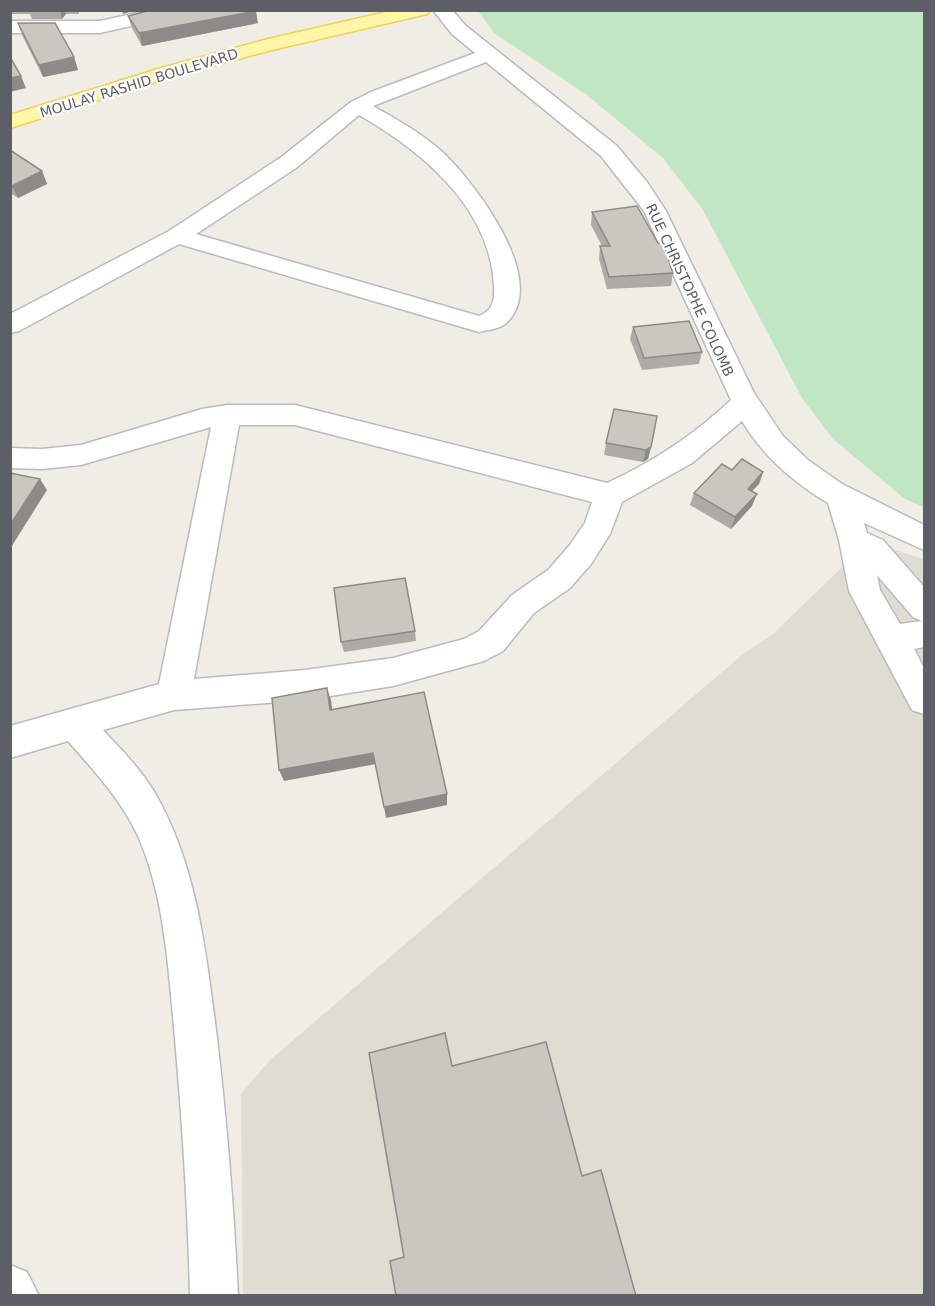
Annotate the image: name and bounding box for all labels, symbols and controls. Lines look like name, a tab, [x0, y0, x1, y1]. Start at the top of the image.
street label: MOULAY RASHID BOULEVARD	[38, 45, 240, 121]
street label: RUE CHRISTOPHE COLOMB	[643, 201, 737, 379]

